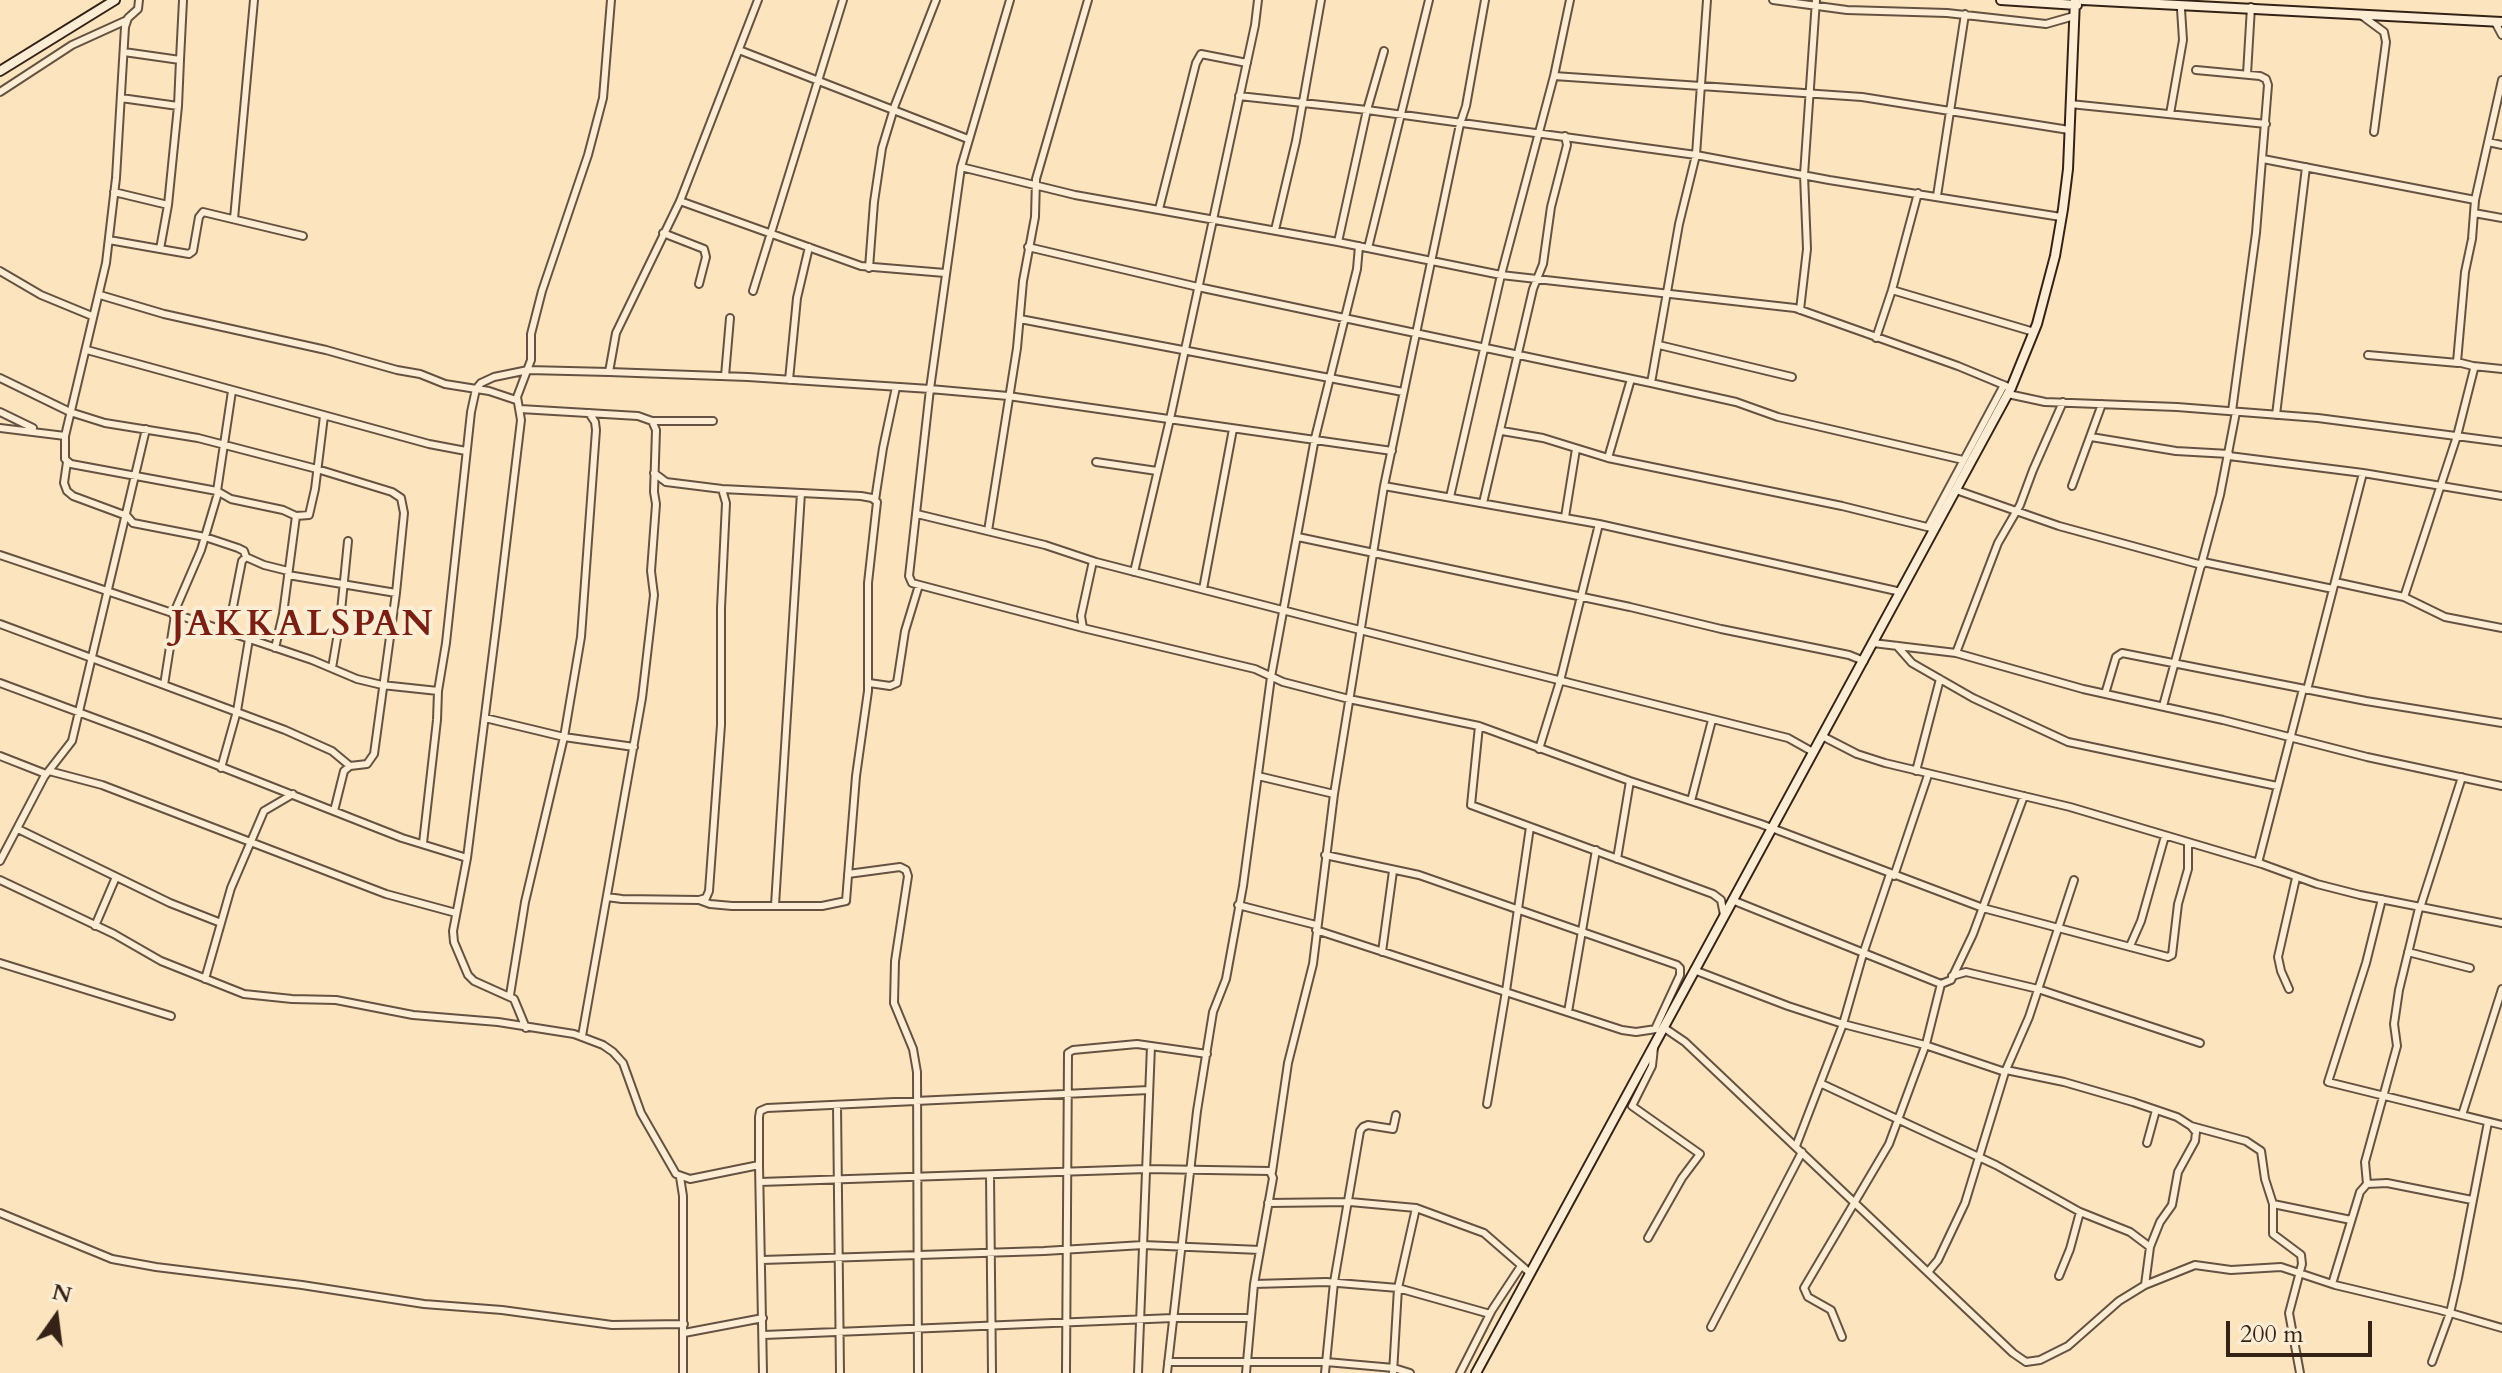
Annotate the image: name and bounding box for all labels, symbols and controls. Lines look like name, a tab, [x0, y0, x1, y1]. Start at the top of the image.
district label: JAKKALSPAN	[171, 605, 435, 649]
north arrow	[16, 1277, 96, 1357]
text: N	[49, 1277, 75, 1311]
scale bar	[2230, 1305, 2376, 1355]
text: 200 m	[2240, 1318, 2304, 1351]

